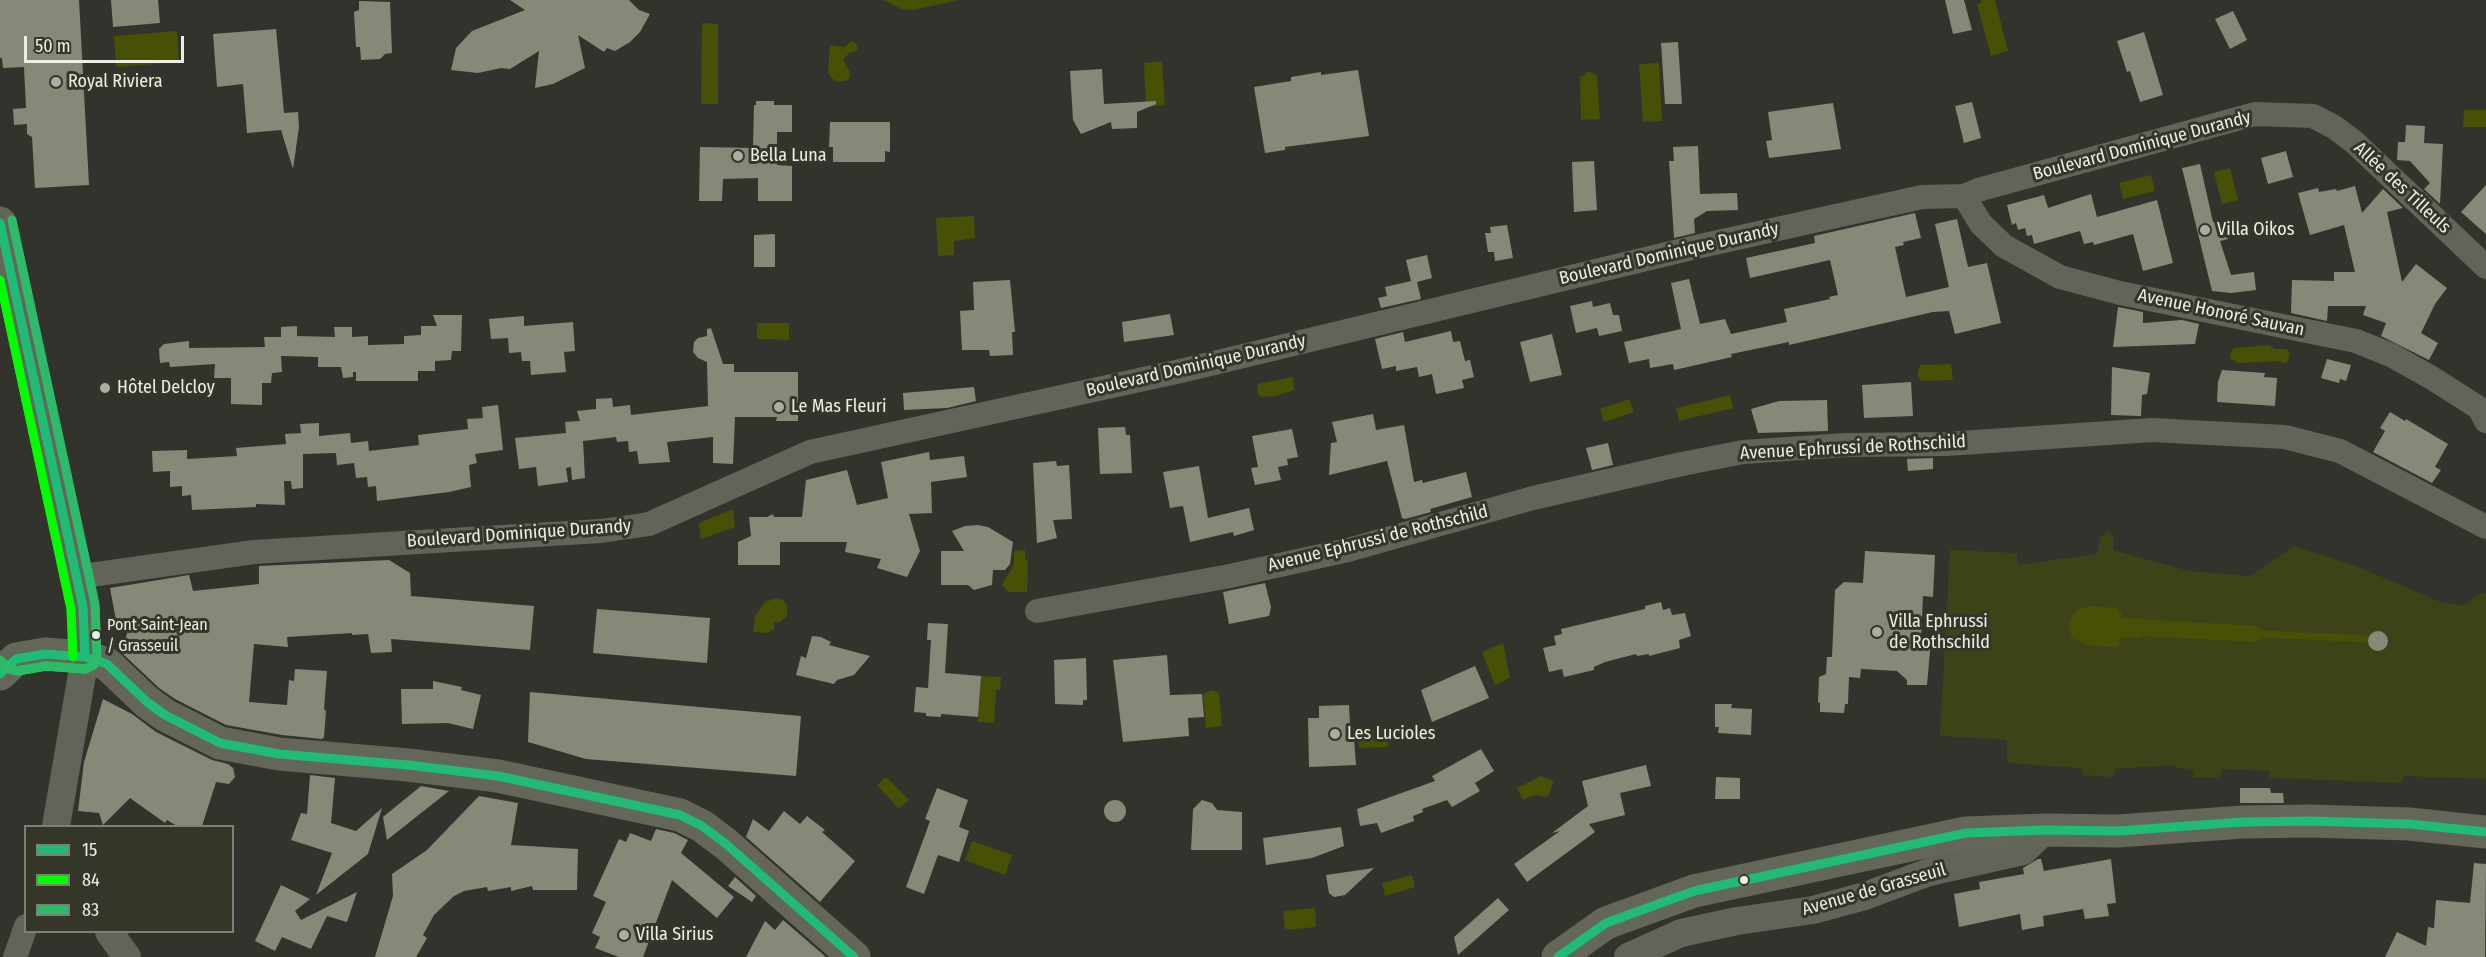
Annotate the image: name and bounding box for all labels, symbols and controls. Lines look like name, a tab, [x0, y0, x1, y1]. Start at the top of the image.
scale bar	[27, 24, 188, 62]
text: 50 m	[35, 35, 71, 57]
place label: Royal Riviera	[68, 71, 163, 93]
marker: Royal Riviera	[49, 75, 63, 89]
street label: Boulevard Dominique Durandy	[2031, 107, 2253, 185]
street label: Allée des Tilleuls	[2349, 138, 2455, 238]
place label: Bella Luna	[750, 145, 827, 167]
marker: Bella Luna	[731, 149, 745, 163]
street label: Boulevard Dominique Durandy	[1557, 218, 1781, 290]
place label: Villa Oikos	[2217, 219, 2294, 241]
marker: Villa Oikos	[2198, 223, 2212, 237]
street label: Avenue Honoré Sauvan	[2136, 285, 2306, 341]
street label: Boulevard Dominique Durandy	[1084, 330, 1308, 402]
place label: Hôtel Delcloy	[117, 377, 215, 399]
marker: Hôtel Delcloy	[98, 381, 112, 395]
place label: Le Mas Fleuri	[791, 396, 887, 418]
marker: Le Mas Fleuri	[772, 400, 786, 414]
street label: Avenue Ephrussi de Rothschild	[1740, 431, 1966, 465]
street label: Avenue Ephrussi de Rothschild	[1266, 501, 1490, 577]
street label: Boulevard Dominique Durandy	[406, 515, 632, 553]
place label: Villa Ephrussi de Rothschild	[1889, 611, 1990, 654]
place label: Pont Saint-Jean / Grasseuil	[107, 616, 208, 654]
marker: Villa Ephrussi de Rothschild	[1870, 625, 1884, 639]
marker: Pont Saint-Jean / Grasseuil	[90, 629, 102, 641]
place label: Les Lucioles	[1347, 723, 1435, 745]
marker: Les Lucioles	[1328, 727, 1342, 741]
legend	[24, 825, 234, 933]
text: 15	[82, 839, 97, 861]
street label: Avenue de Grasseuil	[1800, 859, 1948, 921]
text: 84	[82, 869, 100, 891]
unlabelled marker	[1738, 874, 1750, 886]
text: 83	[82, 899, 99, 921]
place label: Villa Sirius	[636, 924, 714, 946]
marker: Villa Sirius	[617, 928, 631, 942]

